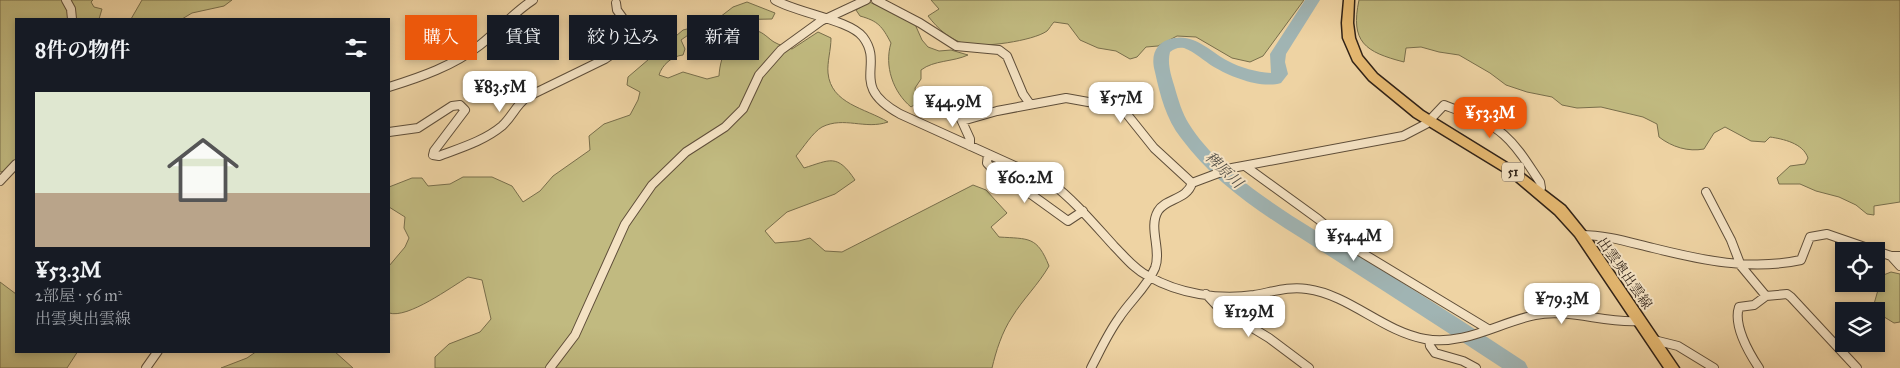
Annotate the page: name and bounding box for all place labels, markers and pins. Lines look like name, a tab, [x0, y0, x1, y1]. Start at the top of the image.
pin: ¥83.5M	[459, 70, 541, 113]
pin: ¥57M	[1091, 82, 1151, 124]
pin: ¥44.9M	[912, 86, 994, 128]
pin: ¥53.3M	[1449, 96, 1531, 139]
pin: ¥60.2M	[984, 162, 1066, 204]
pin: ¥54.4M	[1313, 220, 1395, 262]
pin: ¥79.3M	[1521, 282, 1603, 325]
pin: ¥129M	[1214, 296, 1284, 338]

